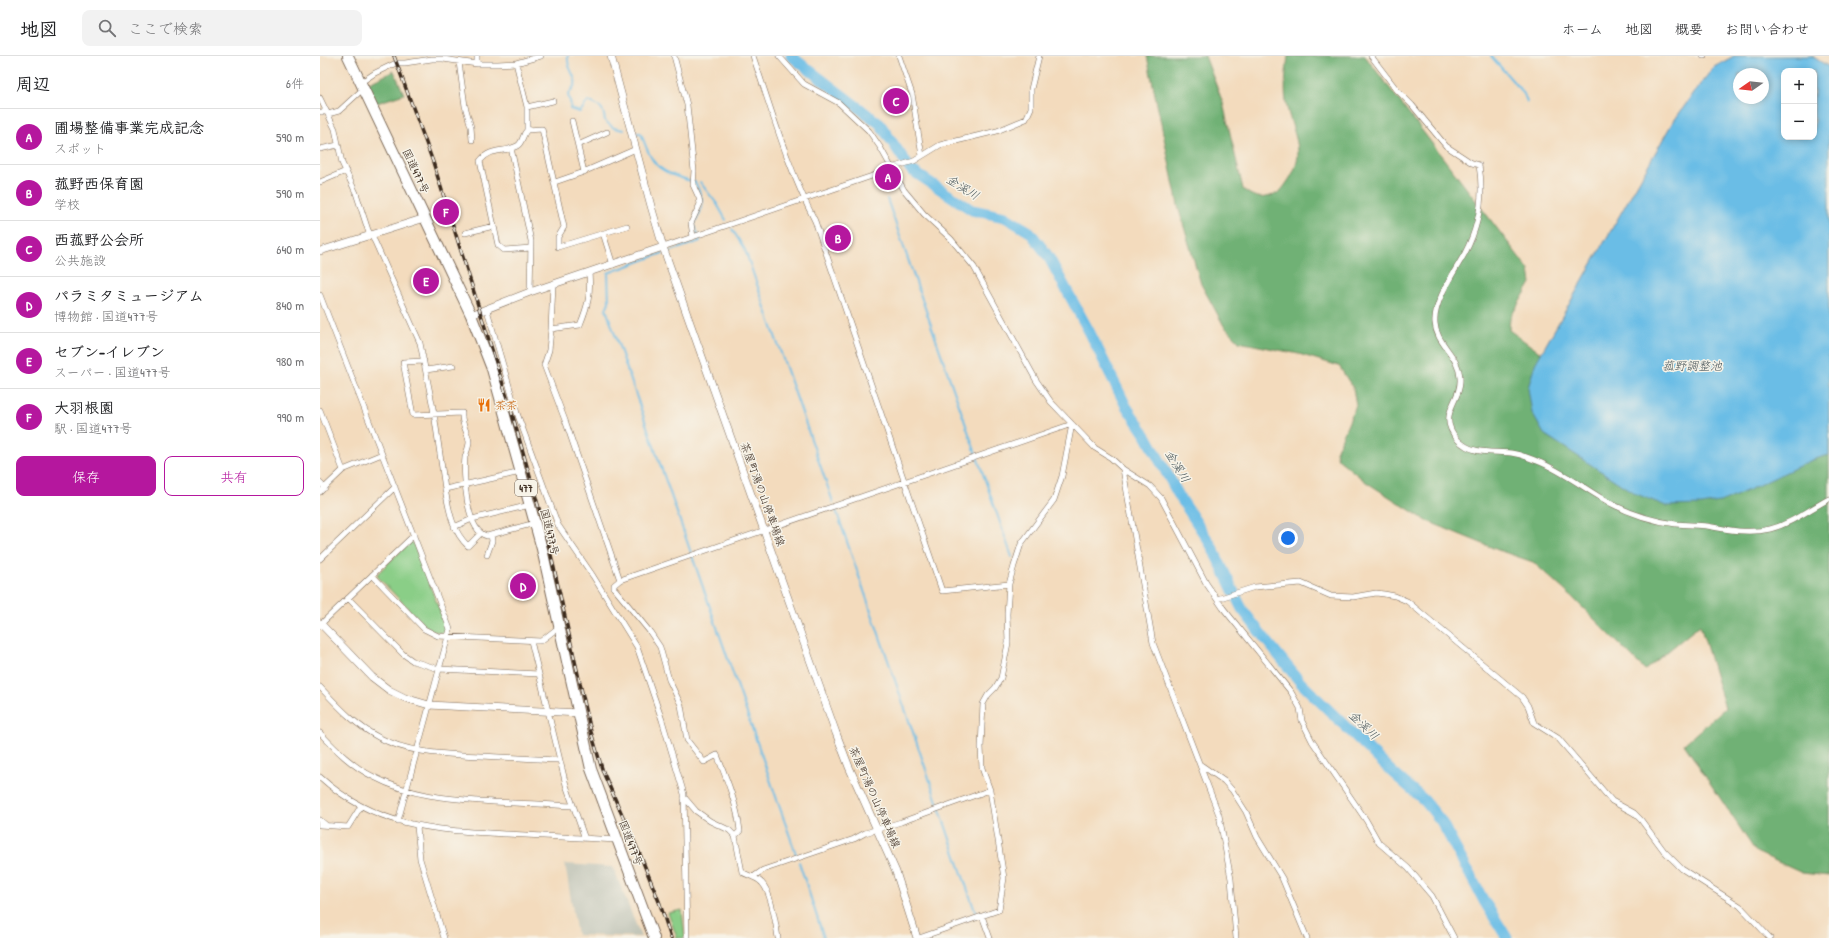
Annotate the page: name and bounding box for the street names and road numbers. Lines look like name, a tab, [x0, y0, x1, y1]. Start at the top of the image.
street label: 国道477号	[400, 146, 432, 196]
street label: 茶屋町湯の山停車場線	[738, 440, 788, 548]
road number: 477	[515, 480, 537, 496]
street label: 国道477号	[537, 507, 563, 557]
street label: 茶屋町湯の山停車場線	[846, 744, 904, 850]
street label: 国道477号	[616, 818, 646, 868]

